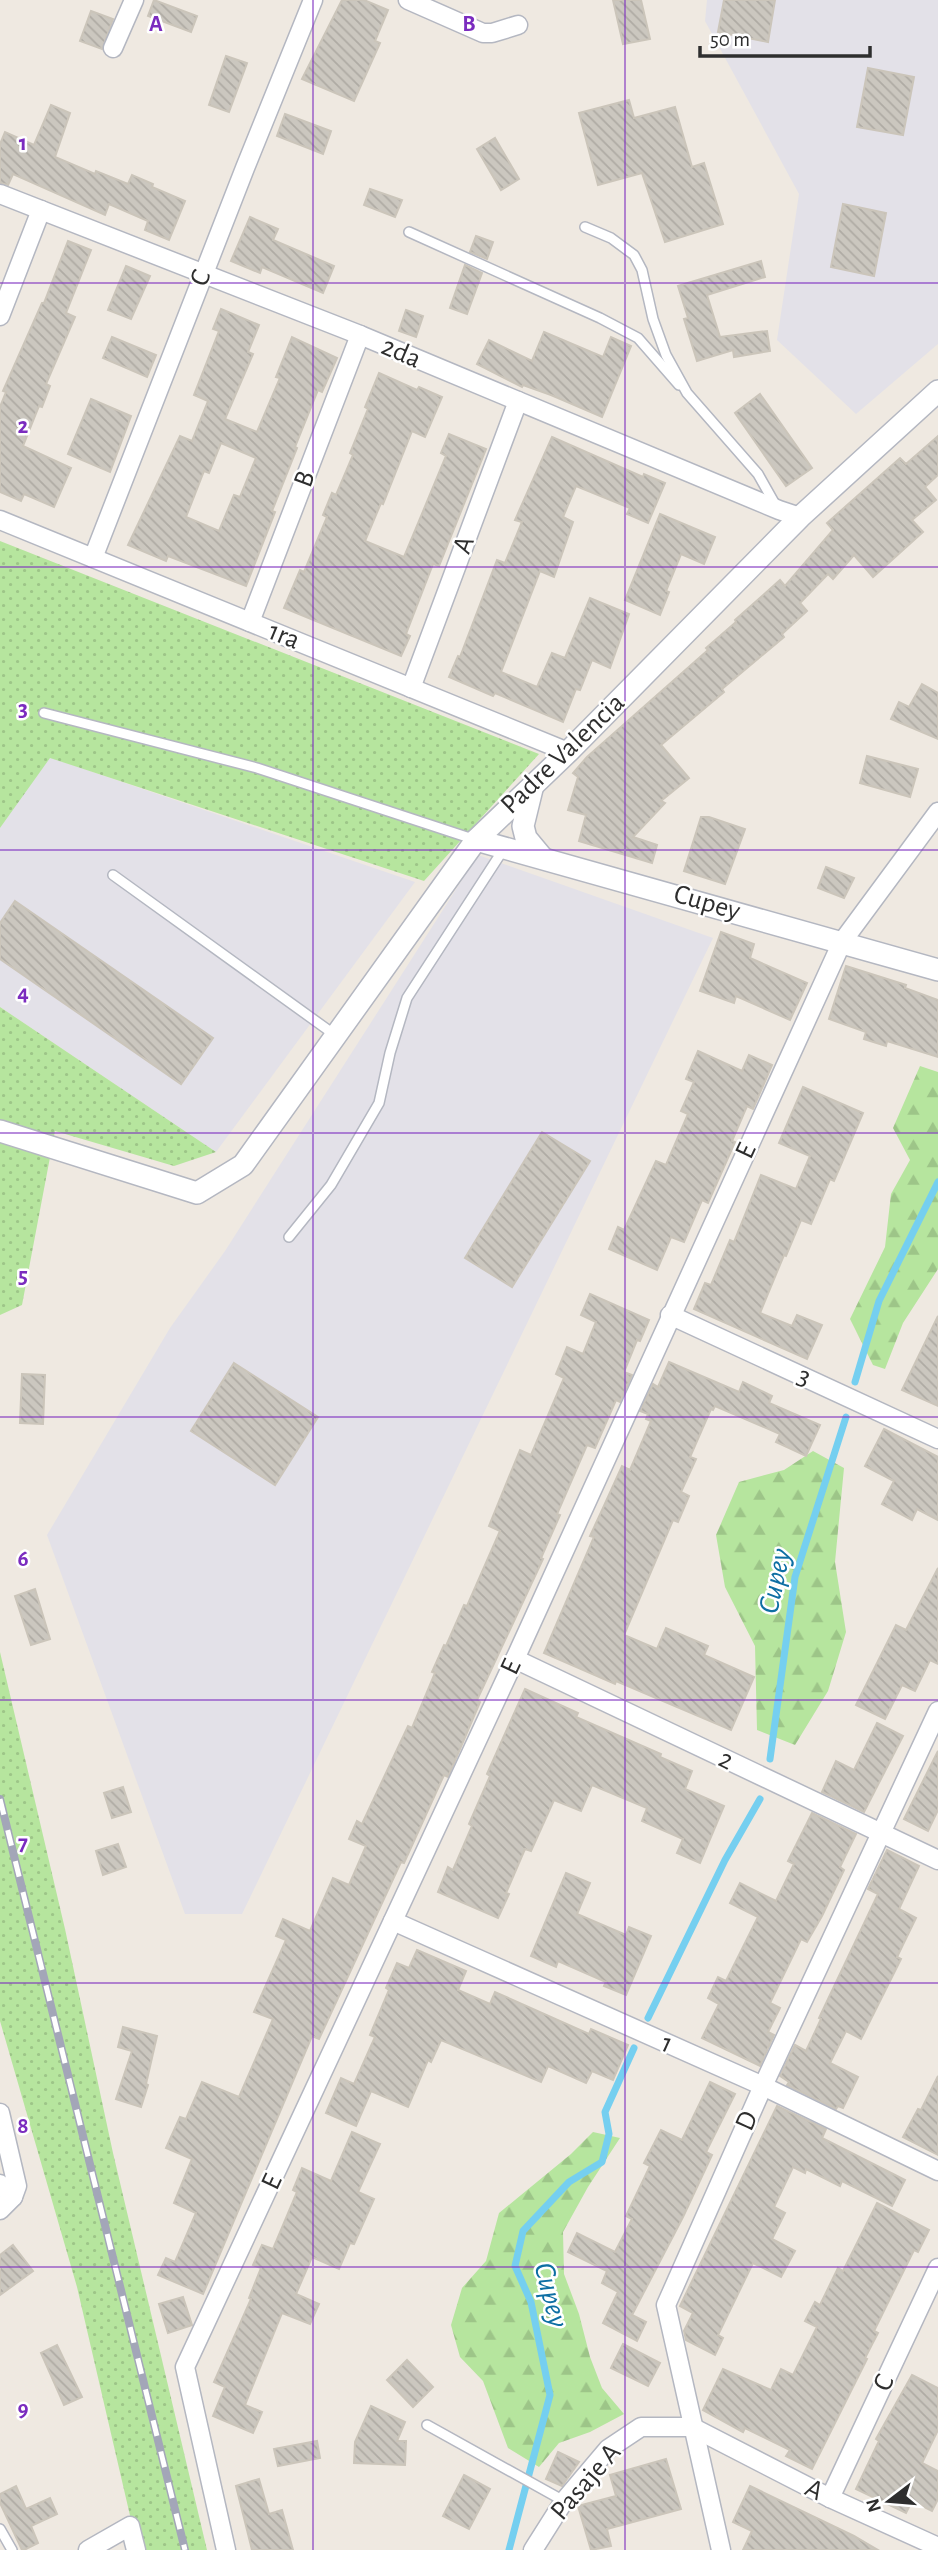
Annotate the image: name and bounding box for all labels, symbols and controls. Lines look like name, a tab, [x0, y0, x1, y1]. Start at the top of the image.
text: A	[149, 13, 163, 36]
text: B	[462, 13, 476, 36]
scale bar	[700, 14, 870, 58]
text: 50 m	[710, 29, 750, 50]
text: 1	[19, 132, 27, 155]
street label: C	[185, 266, 217, 290]
street label: 2da	[377, 332, 425, 374]
text: 2	[18, 415, 29, 438]
street label: B	[289, 467, 321, 491]
street label: A	[448, 533, 480, 557]
street label: 1ra	[264, 617, 304, 655]
street label: Padre Valencia	[496, 688, 630, 820]
text: 3	[18, 698, 28, 721]
street label: Cupey	[671, 880, 743, 926]
text: 4	[17, 982, 29, 1005]
street label: E	[730, 1139, 762, 1163]
text: 5	[18, 1265, 28, 1288]
street label: 3	[793, 1362, 815, 1392]
water label: Cupey	[754, 1545, 797, 1616]
text: 6	[17, 1548, 29, 1571]
street label: E	[495, 1655, 527, 1679]
street label: 2	[714, 1745, 738, 1775]
text: 7	[18, 1832, 28, 1855]
street label: 1	[657, 2029, 677, 2059]
street label: D	[731, 2107, 763, 2135]
text: 8	[17, 2115, 29, 2138]
street label: E	[256, 2170, 288, 2194]
water label: Cupey	[529, 2260, 574, 2331]
street label: C	[868, 2370, 900, 2396]
text: 9	[17, 2398, 29, 2421]
street label: Pasaje A	[546, 2438, 626, 2526]
north arrow	[854, 2466, 924, 2536]
street label: A	[800, 2474, 828, 2506]
text: N	[863, 2496, 885, 2514]

